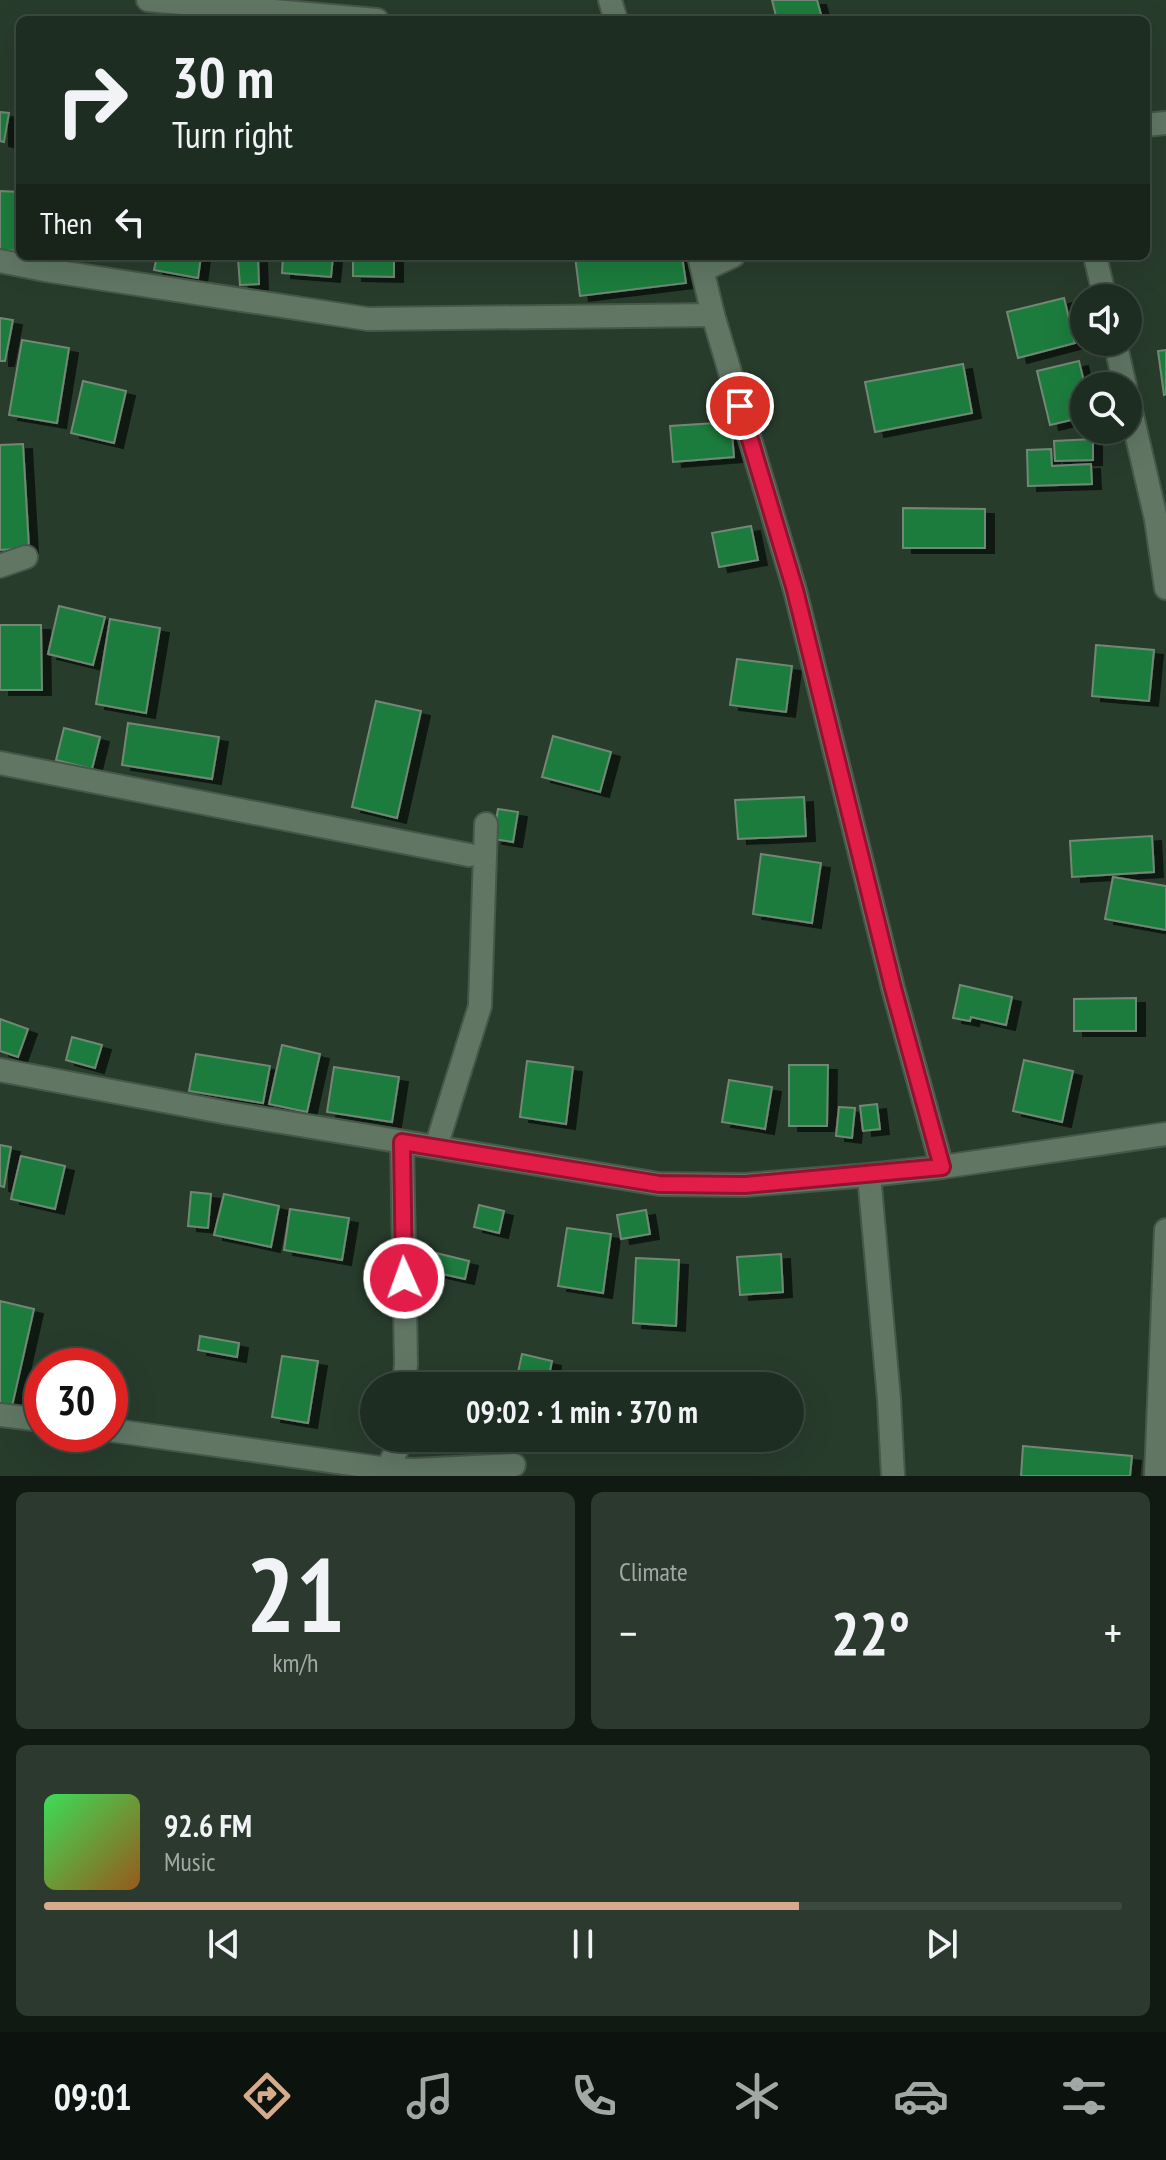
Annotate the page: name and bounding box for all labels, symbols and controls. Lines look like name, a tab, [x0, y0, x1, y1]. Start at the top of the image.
text: 30 m	[172, 41, 274, 113]
icon: right	[40, 48, 144, 152]
text: Turn right	[172, 111, 293, 158]
icon: left	[108, 200, 152, 244]
text: Then	[40, 203, 92, 242]
map controls	[1070, 284, 1142, 444]
button: sound	[1070, 284, 1142, 356]
pin	[706, 372, 774, 440]
button: search	[1070, 372, 1142, 444]
icon: arrive	[718, 384, 762, 428]
position arrow	[362, 1236, 446, 1320]
speed limit sign: 30	[24, 1348, 128, 1452]
text: 09:02 · 1 min · 370 m	[466, 1392, 698, 1431]
text: 21	[246, 1526, 345, 1661]
text: Climate	[619, 1555, 688, 1588]
text: 22°	[831, 1594, 910, 1672]
text: −	[619, 1604, 637, 1661]
text: +	[1104, 1604, 1122, 1661]
text: km/h	[272, 1646, 319, 1679]
text: 92.6 FM	[164, 1806, 252, 1845]
text: Music	[164, 1845, 216, 1878]
icon: previous	[202, 1922, 246, 1966]
icon: pause	[561, 1922, 605, 1966]
icon: next	[920, 1922, 964, 1966]
icon: directions	[239, 2068, 295, 2124]
icon: music	[402, 2068, 458, 2124]
icon: phone	[566, 2068, 622, 2124]
icon: climate	[729, 2068, 785, 2124]
icon: car	[893, 2068, 949, 2124]
icon: filters	[1056, 2068, 1112, 2124]
text: 09:01	[54, 2073, 132, 2120]

